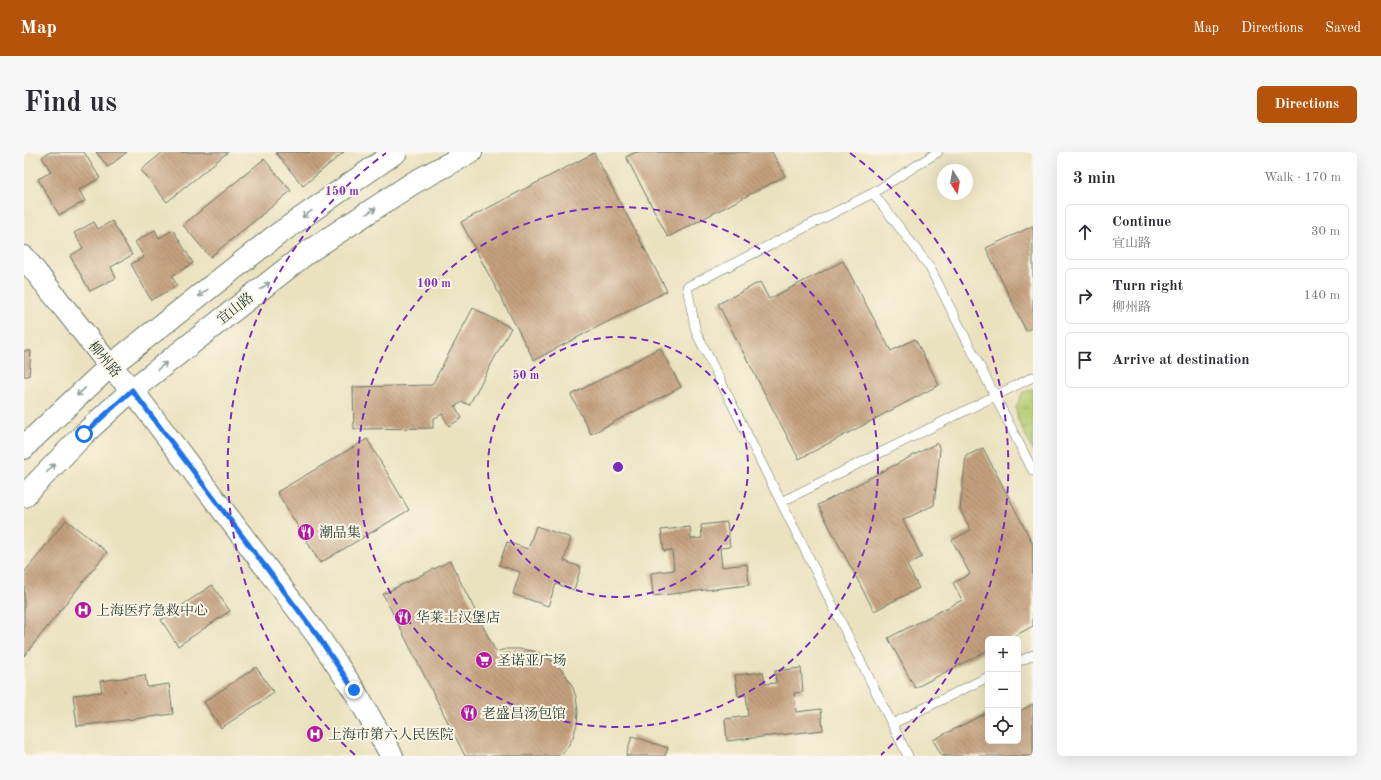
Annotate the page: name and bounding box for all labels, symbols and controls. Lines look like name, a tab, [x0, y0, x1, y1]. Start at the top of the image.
text: Map	[20, 19, 57, 38]
text: Map	[1193, 21, 1219, 35]
text: Directions	[1241, 21, 1303, 35]
text: Saved	[1325, 21, 1361, 35]
button: Directions	[1257, 86, 1357, 123]
text: Find us	[24, 90, 117, 118]
north arrow	[937, 164, 973, 200]
text: 3 min	[1073, 170, 1116, 187]
text: Walk · 170 m	[1264, 171, 1341, 184]
text: 150 m	[325, 185, 359, 198]
one-way arrow	[365, 206, 377, 214]
one-way arrow	[301, 210, 312, 218]
text: Continue	[1112, 215, 1171, 230]
icon: ahead	[1074, 221, 1096, 243]
text: 30 m	[1311, 225, 1340, 238]
text: 宜山路	[1112, 237, 1151, 250]
text: 100 m	[417, 278, 451, 290]
text: Turn right	[1112, 279, 1183, 294]
one-way arrow	[259, 281, 270, 290]
icon: right	[1074, 285, 1096, 307]
one-way arrow	[198, 288, 209, 297]
text: 140 m	[1303, 289, 1340, 302]
street label: 宜山路	[214, 290, 256, 327]
text: 柳州路	[1112, 301, 1151, 314]
street label: 柳州路	[85, 338, 124, 380]
icon: arrive	[1074, 349, 1096, 371]
text: Arrive at destination	[1112, 353, 1250, 368]
one-way arrow	[157, 361, 168, 370]
text: 50 m	[513, 369, 540, 382]
one-way arrow	[76, 388, 87, 397]
route start	[75, 425, 93, 443]
centre of rings	[611, 460, 625, 474]
one-way arrow	[46, 463, 56, 473]
restaurant icon: 潮品集	[296, 522, 316, 542]
place label: 潮品集	[319, 525, 361, 540]
hospital icon: 上海医疗急救中心	[73, 600, 93, 620]
place label: 上海医疗急救中心	[96, 603, 208, 618]
restaurant icon: 华莱士汉堡店	[393, 607, 413, 627]
place label: 华莱士汉堡店	[416, 610, 500, 625]
map controls	[985, 636, 1021, 744]
button: +	[985, 636, 1021, 672]
supermarket icon: 圣诺亚广场	[474, 650, 494, 670]
place label: 圣诺亚广场	[497, 653, 567, 668]
button: −	[985, 672, 1021, 708]
route end	[345, 681, 363, 699]
restaurant icon: 老盛昌汤包馆	[459, 703, 479, 723]
place label: 老盛昌汤包馆	[482, 705, 566, 721]
button: locate	[985, 708, 1021, 744]
hospital icon: 上海市第六人民医院	[305, 724, 325, 744]
place label: 上海市第六人民医院	[328, 727, 454, 742]

